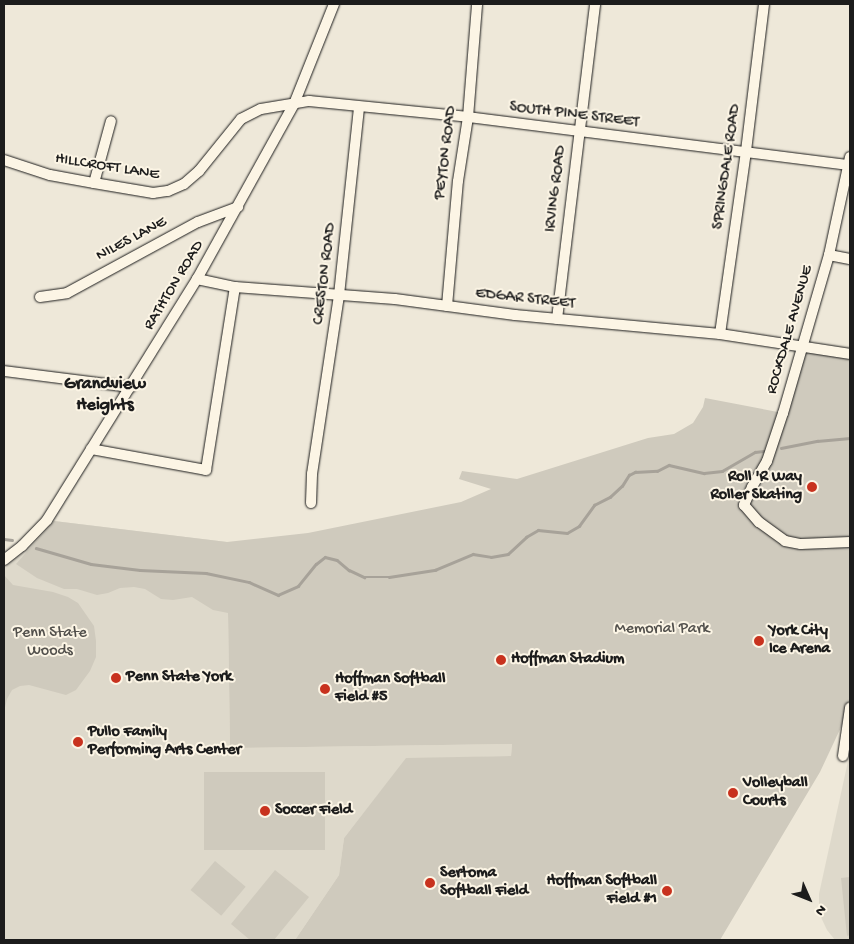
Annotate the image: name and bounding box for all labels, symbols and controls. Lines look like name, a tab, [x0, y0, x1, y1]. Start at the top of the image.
street label: SOUTH PINE STREET	[508, 99, 640, 133]
street label: SPRINGDALE ROAD	[710, 103, 746, 231]
street label: PEYTON ROAD	[432, 105, 462, 201]
street label: IRVING ROAD	[542, 145, 572, 233]
street label: HILLCROFT LANE	[54, 150, 160, 186]
street label: NILES LANE	[93, 213, 171, 267]
street label: CRESTON ROAD	[310, 222, 342, 326]
street label: RATHTON ROAD	[141, 238, 209, 334]
street label: ROCKDALE AVENUE	[763, 263, 819, 397]
street label: EDGAR STREET	[474, 285, 576, 315]
district label: Grandview Heights	[64, 375, 146, 418]
place label: Roll 'R Way Roller Skating	[710, 468, 802, 506]
marker: Roll 'R Way Roller Skating	[806, 481, 818, 493]
park label: Memorial Park	[615, 620, 709, 640]
place label: York City Ice Arena	[769, 622, 830, 660]
park label: Penn State Woods	[13, 624, 87, 662]
marker: York City Ice Arena	[753, 635, 765, 647]
place label: Hoffman Stadium	[511, 650, 624, 670]
marker: Hoffman Stadium	[495, 654, 507, 666]
place label: Penn State York	[126, 668, 232, 688]
place label: Hoffman Softball Field #5	[335, 670, 445, 708]
marker: Penn State York	[110, 672, 122, 684]
marker: Hoffman Softball Field #5	[319, 683, 331, 695]
place label: Pullo Family Performing Arts Center	[88, 723, 241, 761]
marker: Pullo Family Performing Arts Center	[72, 736, 84, 748]
place label: Volleyball Courts	[743, 774, 808, 812]
marker: Volleyball Courts	[727, 787, 739, 799]
place label: Soccer Field	[275, 801, 352, 821]
marker: Soccer Field	[259, 805, 271, 817]
place label: Sertoma Softball Field	[440, 864, 528, 902]
place label: Hoffman Softball Field #1	[547, 872, 657, 910]
north arrow	[784, 874, 834, 924]
marker: Sertoma Softball Field	[424, 877, 436, 889]
marker: Hoffman Softball Field #1	[661, 885, 673, 897]
text: N	[811, 901, 829, 919]

